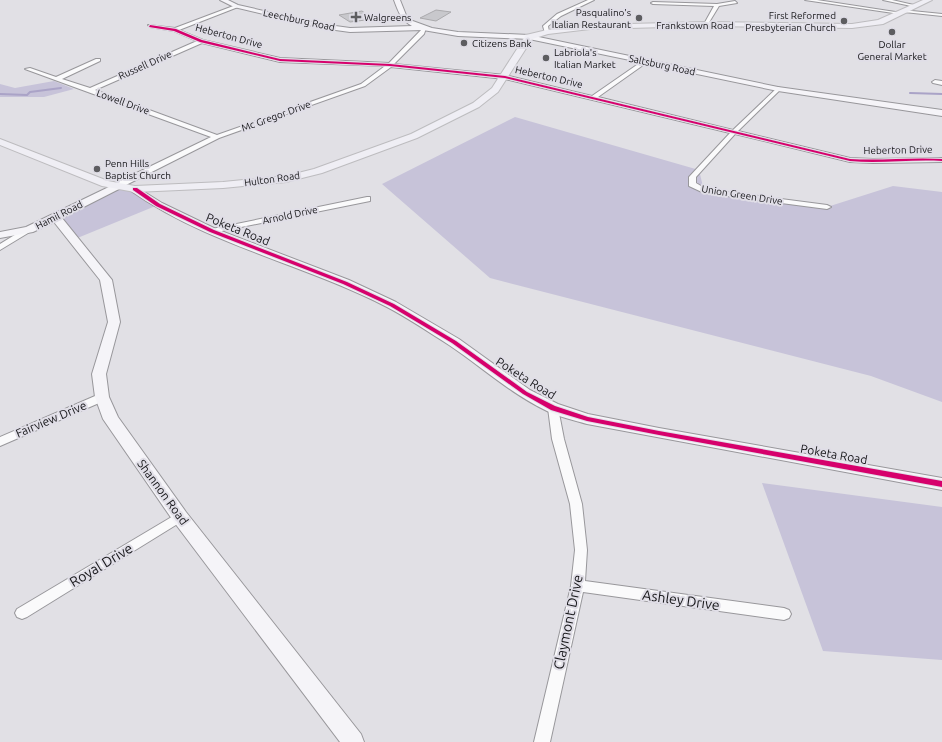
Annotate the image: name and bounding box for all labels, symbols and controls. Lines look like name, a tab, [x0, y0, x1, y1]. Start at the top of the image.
street label: Leechburg Road	[262, 7, 336, 33]
place label: Pasqualino's Italian Restaurant	[552, 7, 631, 30]
place label: First Reformed Presbyterian Church	[745, 10, 836, 33]
marker: Walgreens	[351, 12, 361, 22]
place label: Walgreens	[364, 12, 411, 23]
marker: Pasqualino's Italian Restaurant	[634, 13, 644, 23]
marker: First Reformed Presbyterian Church	[839, 16, 849, 26]
street label: Frankstown Road	[656, 20, 734, 31]
street label: Heberton Drive	[194, 22, 264, 50]
marker: Dollar General Market	[887, 27, 897, 37]
marker: Citizens Bank	[459, 38, 469, 48]
place label: Citizens Bank	[472, 38, 532, 49]
place label: Dollar General Market	[857, 39, 927, 62]
place label: Labriola's Italian Market	[554, 47, 616, 70]
street label: Russell Drive	[117, 48, 173, 82]
marker: Labriola's Italian Market	[541, 53, 551, 63]
street label: Saltsburg Road	[628, 53, 696, 77]
street label: Heberton Drive	[514, 64, 584, 90]
street label: Lowell Drive	[95, 87, 151, 117]
street label: Mc Gregor Drive	[240, 98, 312, 134]
street label: Heberton Drive	[863, 144, 933, 156]
place label: Penn Hills Baptist Church	[105, 158, 171, 181]
marker: Penn Hills Baptist Church	[92, 164, 102, 174]
street label: Hulton Road	[243, 170, 301, 188]
street label: Union Green Drive	[701, 183, 783, 207]
street label: Hamil Road	[34, 198, 84, 232]
street label: Arnold Drive	[261, 204, 319, 226]
street label: Poketa Road	[204, 210, 272, 248]
street label: Poketa Road	[494, 355, 558, 401]
street label: Fairview Drive	[14, 398, 88, 440]
street label: Poketa Road	[799, 442, 869, 466]
street label: Shannon Road	[135, 457, 191, 527]
street label: Royal Drive	[67, 540, 135, 590]
street label: Claymont Drive	[550, 573, 586, 671]
street label: Ashley Drive	[641, 587, 721, 613]

